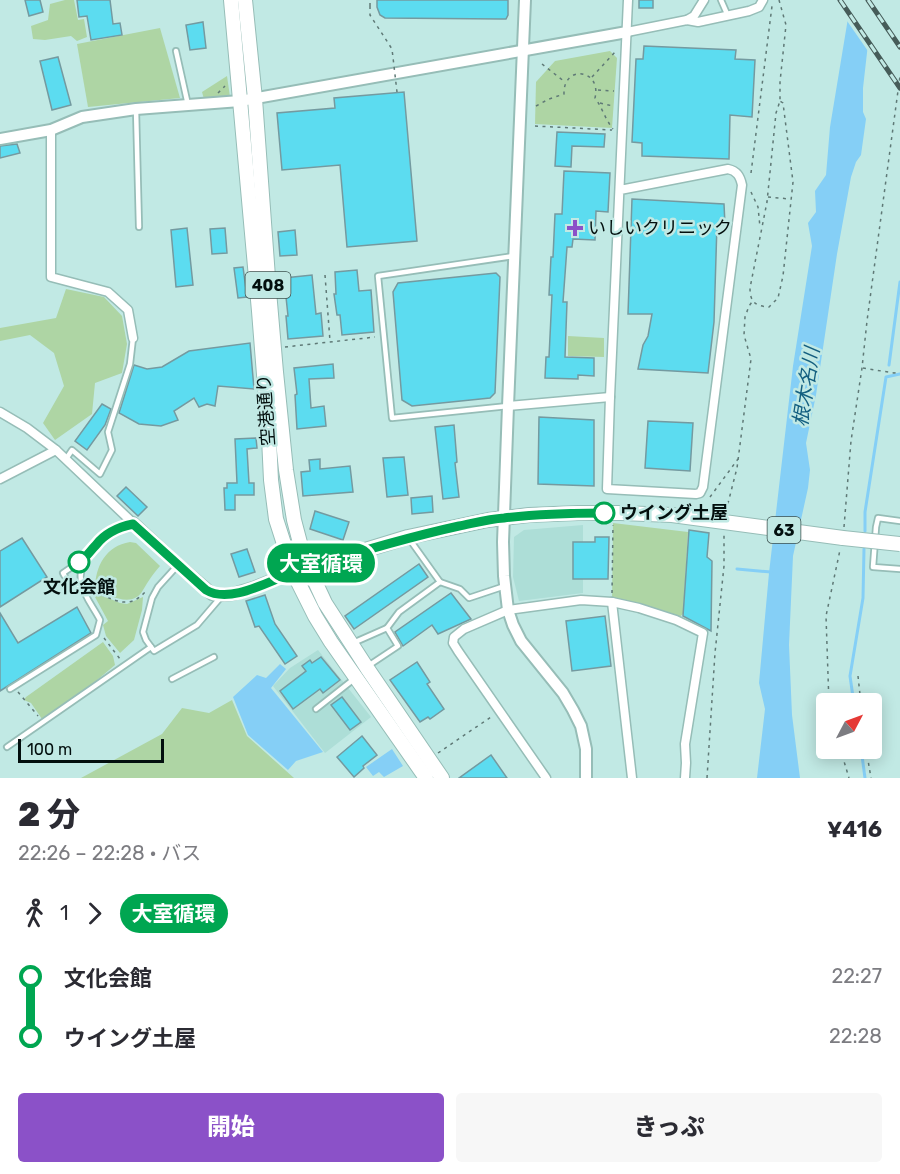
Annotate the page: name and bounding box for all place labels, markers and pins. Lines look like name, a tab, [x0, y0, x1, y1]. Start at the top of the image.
place label: いしいクリニック	[588, 217, 732, 239]
marker: いしいクリニック	[566, 219, 584, 237]
marker: ウイング土屋	[593, 502, 615, 524]
place label: ウイング土屋	[620, 502, 728, 524]
marker: 文化会館	[68, 551, 90, 573]
place label: 文化会館	[43, 576, 115, 598]

